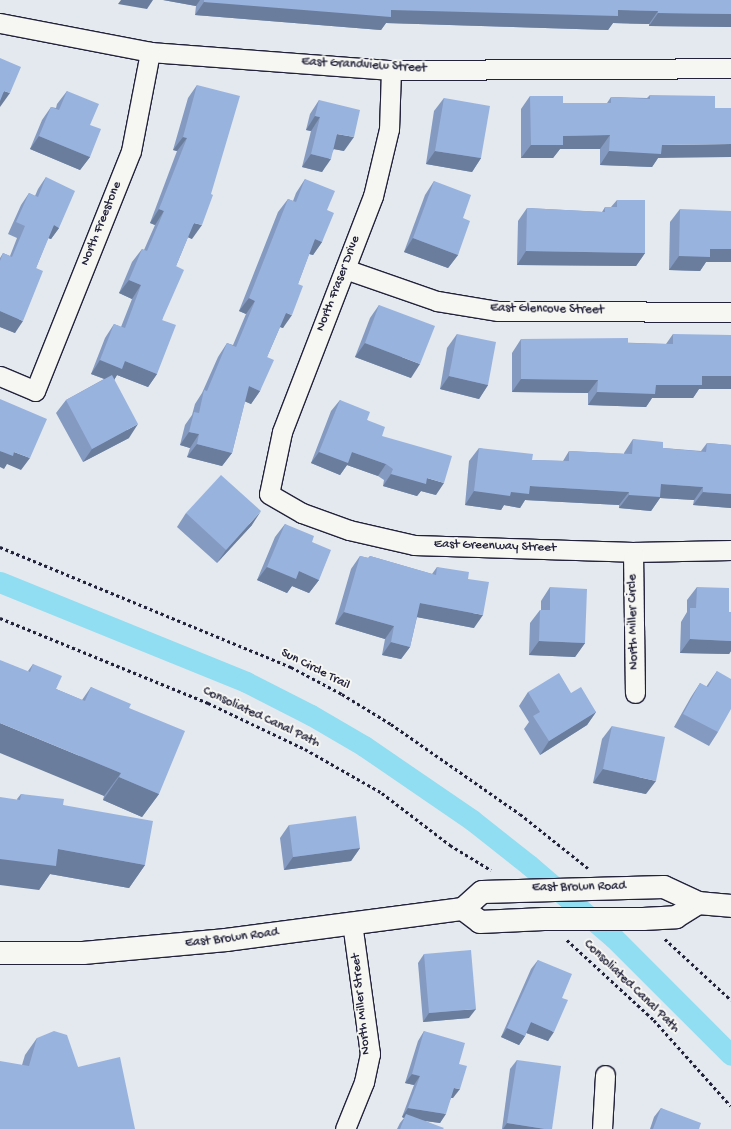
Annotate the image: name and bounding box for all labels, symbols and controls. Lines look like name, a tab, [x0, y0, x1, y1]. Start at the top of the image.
street label: East Grandview Street	[301, 55, 427, 77]
street label: North Freestone	[78, 180, 126, 268]
street label: North Fraser Drive	[314, 234, 364, 334]
street label: East Glencove Street	[490, 301, 604, 319]
street label: East Greenway Street	[434, 537, 556, 557]
street label: North Miller Circle	[625, 574, 643, 670]
street label: Sun Circle Trail	[278, 646, 352, 694]
street label: Consoliated Canal Path	[200, 684, 322, 752]
street label: East Brown Road	[532, 879, 626, 897]
street label: East Brown Road	[184, 926, 280, 952]
street label: Consoliated Canal Path	[580, 937, 682, 1037]
street label: North Miller Street	[349, 953, 375, 1055]

